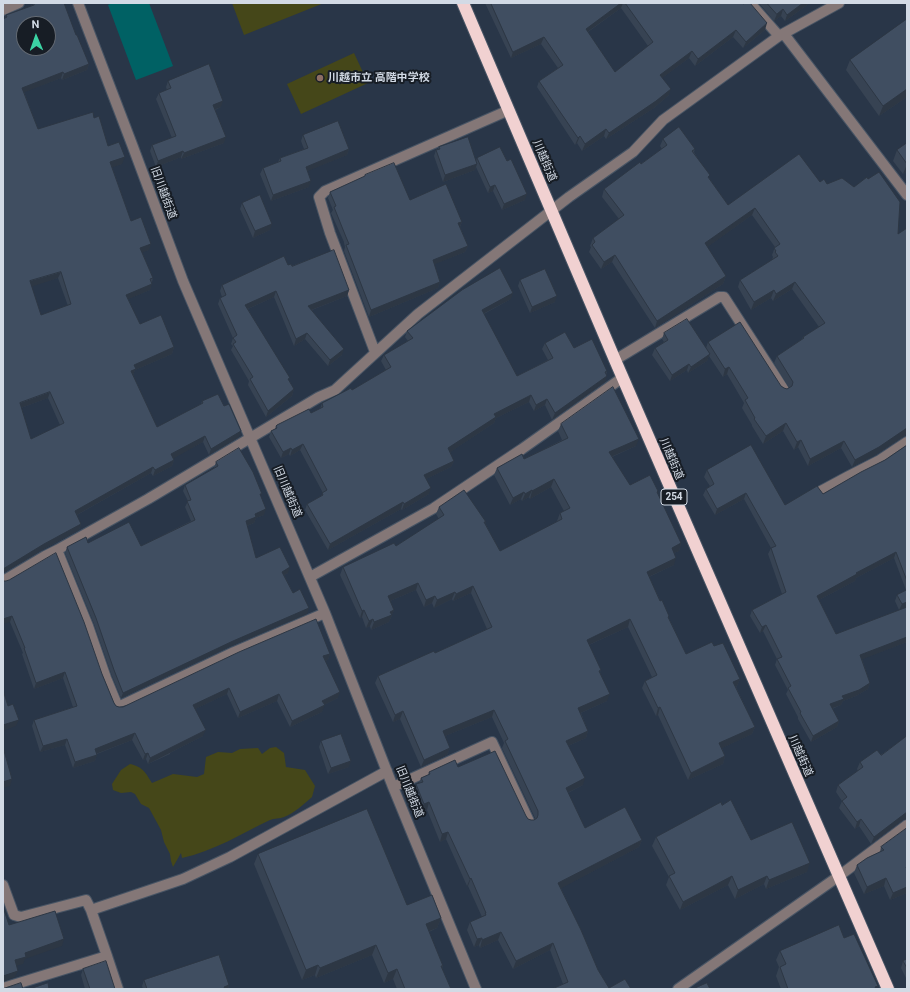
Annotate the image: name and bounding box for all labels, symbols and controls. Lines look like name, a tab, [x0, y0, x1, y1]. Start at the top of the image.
north arrow	[16, 16, 56, 56]
text: N	[31, 18, 40, 31]
place label: 川越市立 高階中学校	[328, 71, 430, 85]
marker: 川越市立 高階中学校	[315, 73, 325, 83]
street label: 川越街道	[529, 138, 559, 184]
street label: 旧川越街道	[147, 165, 179, 221]
street label: 川越街道	[656, 436, 686, 482]
street label: 旧川越街道	[270, 464, 304, 520]
road number: 254	[661, 489, 687, 505]
street label: 川越街道	[785, 733, 815, 779]
street label: 旧川越街道	[393, 764, 425, 820]

